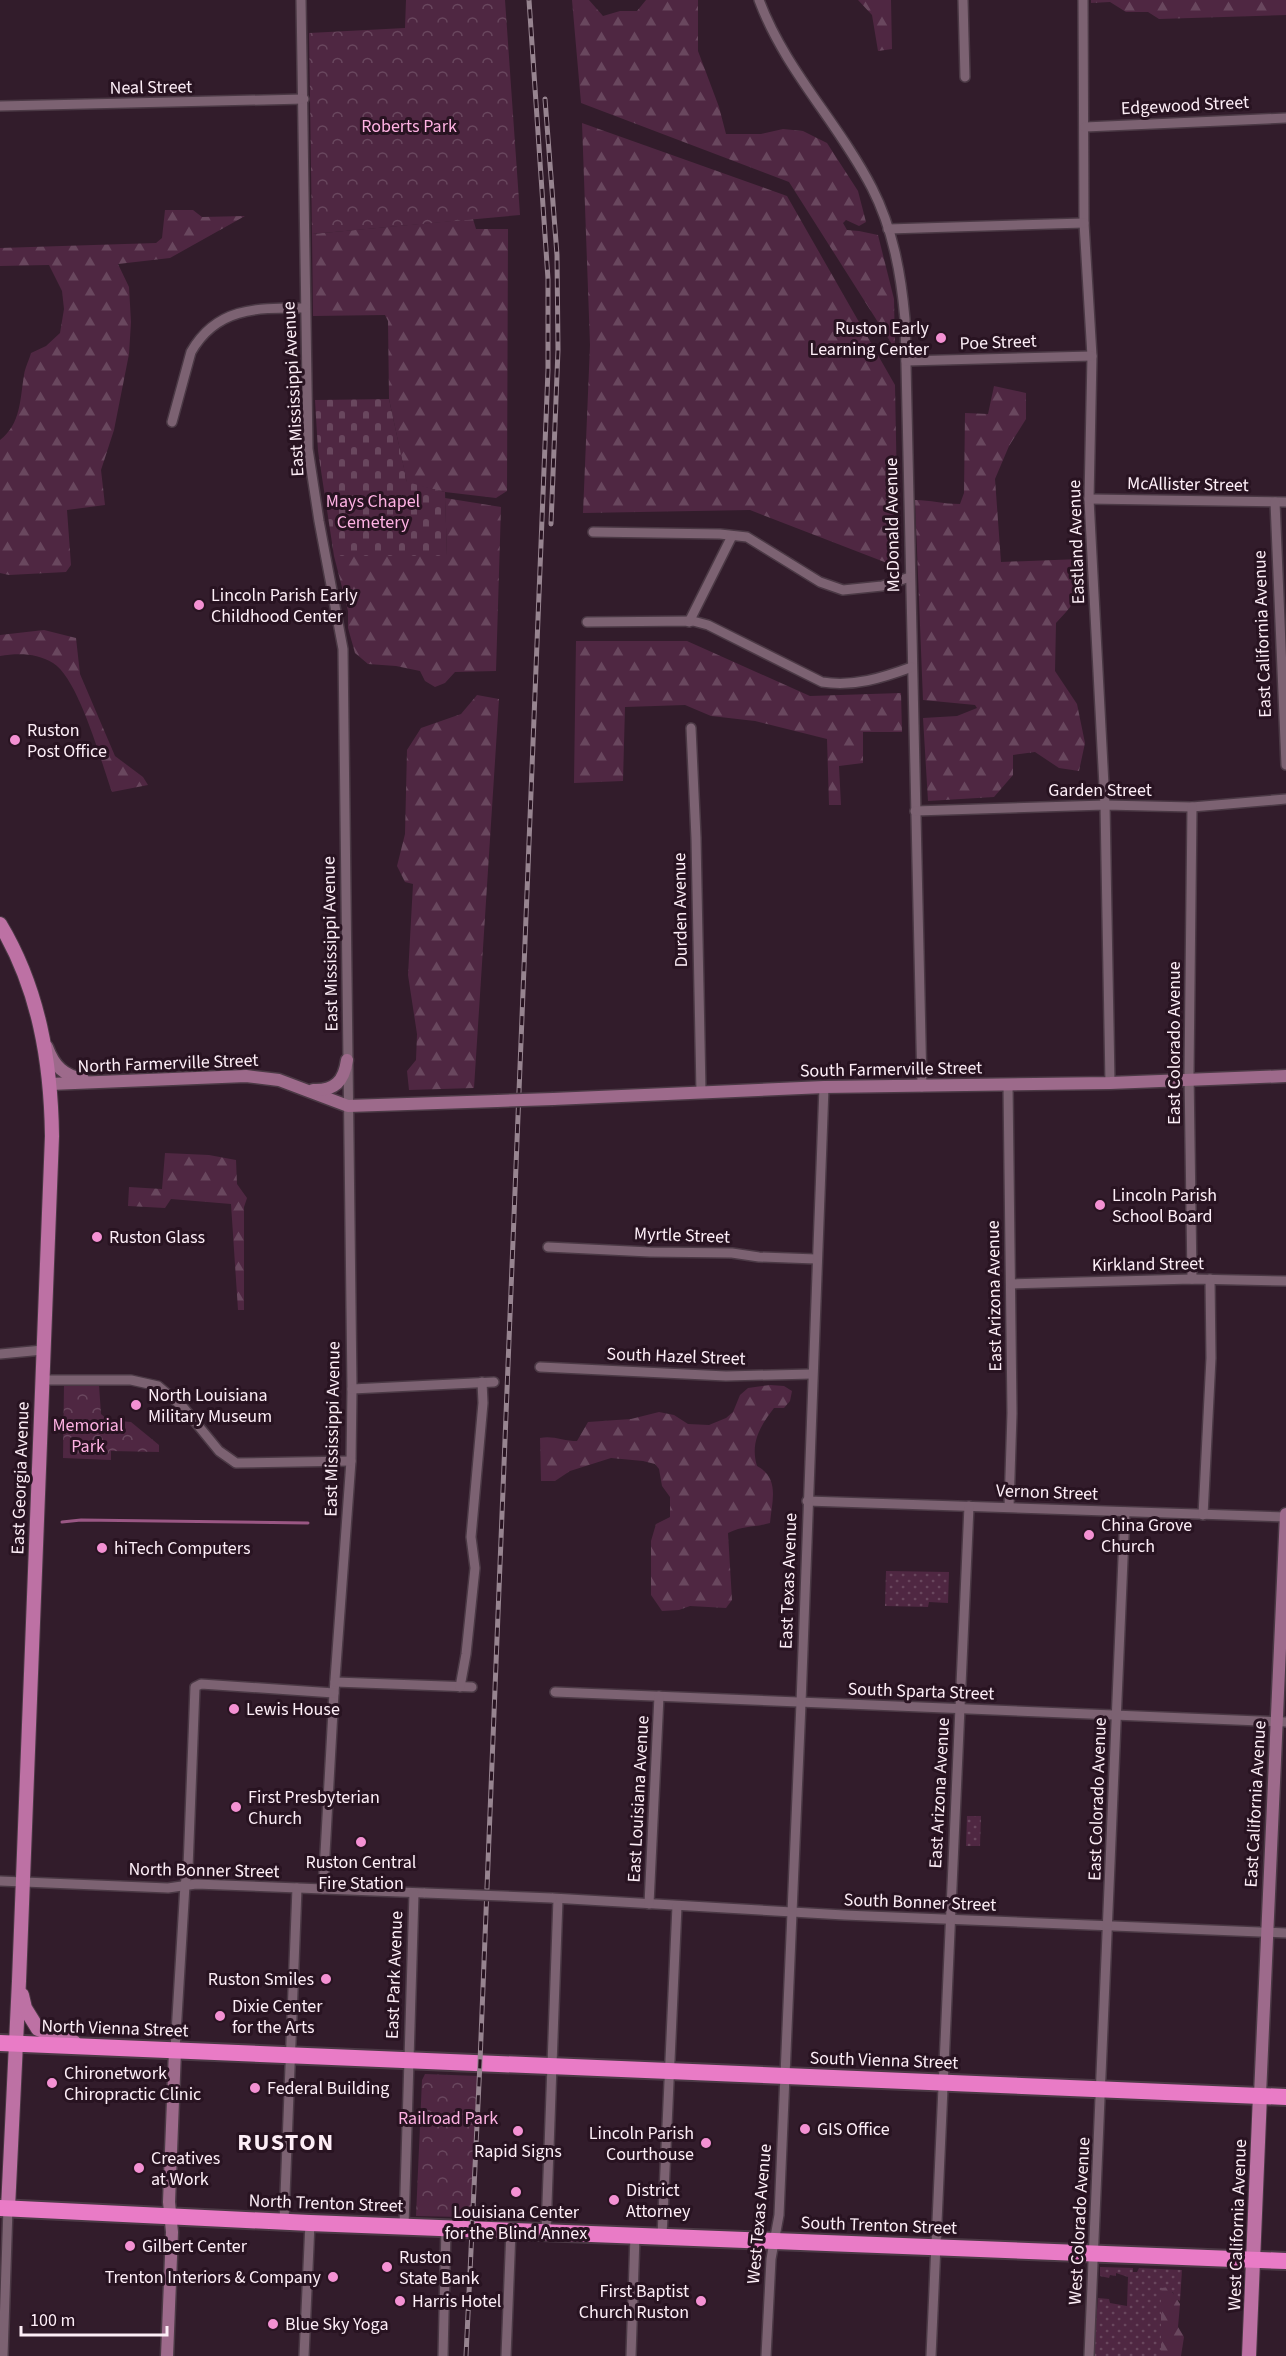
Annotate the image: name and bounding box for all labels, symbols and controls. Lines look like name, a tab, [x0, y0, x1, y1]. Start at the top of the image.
street label: Neal Street	[109, 74, 193, 101]
street label: Edgewood Street	[1120, 90, 1250, 121]
park label: Roberts Park	[361, 114, 457, 139]
street label: East Mississippi Avenue	[276, 301, 311, 477]
place label: Ruston Early Learning Center	[810, 316, 930, 362]
street label: Poe Street	[959, 329, 1037, 356]
marker: Ruston Early Learning Center	[934, 331, 948, 345]
street label: McDonald Avenue	[879, 457, 906, 593]
street label: McAllister Street	[1127, 471, 1249, 498]
street label: Eastland Avenue	[1062, 479, 1091, 605]
park label: Mays Chapel Cemetery	[326, 489, 420, 535]
street label: East California Avenue	[1247, 550, 1278, 718]
place label: Lincoln Parish Early Childhood Center	[211, 583, 358, 629]
marker: Lincoln Parish Early Childhood Center	[192, 598, 206, 612]
place label: Ruston Post Office	[27, 718, 107, 764]
marker: Ruston Post Office	[8, 733, 22, 747]
street label: Garden Street	[1048, 778, 1152, 803]
street label: Durden Avenue	[667, 852, 694, 968]
street label: East Mississippi Avenue	[316, 856, 345, 1032]
street label: East Colorado Avenue	[1162, 961, 1187, 1125]
street label: North Farmerville Street	[77, 1048, 259, 1079]
street label: South Farmerville Street	[800, 1055, 982, 1084]
place label: Lincoln Parish School Board	[1112, 1183, 1217, 1229]
marker: Lincoln Parish School Board	[1093, 1198, 1107, 1212]
street label: East Arizona Avenue	[981, 1220, 1008, 1372]
street label: Myrtle Street	[634, 1221, 730, 1250]
place label: Ruston Glass	[109, 1225, 205, 1250]
marker: Ruston Glass	[90, 1230, 104, 1244]
street label: Kirkland Street	[1092, 1251, 1204, 1278]
street label: East Mississippi Avenue	[318, 1341, 347, 1517]
street label: South Hazel Street	[606, 1342, 746, 1371]
place label: North Louisiana Military Museum	[148, 1383, 272, 1429]
marker: North Louisiana Military Museum	[129, 1398, 143, 1412]
street label: East Georgia Avenue	[5, 1401, 36, 1555]
park label: Memorial Park	[52, 1413, 124, 1459]
street label: Vernon Street	[995, 1478, 1099, 1507]
street label: East Texas Avenue	[774, 1512, 803, 1650]
place label: China Grove Church	[1101, 1513, 1192, 1559]
marker: China Grove Church	[1082, 1528, 1096, 1542]
place label: hiTech Computers	[114, 1536, 250, 1561]
marker: hiTech Computers	[95, 1541, 109, 1555]
street label: South Sparta Street	[847, 1676, 995, 1707]
place label: Lewis House	[246, 1697, 340, 1722]
marker: Lewis House	[227, 1702, 241, 1716]
street label: East Louisiana Avenue	[622, 1715, 655, 1883]
street label: East Arizona Avenue	[923, 1717, 956, 1869]
street label: East Colorado Avenue	[1082, 1717, 1113, 1881]
street label: East California Avenue	[1239, 1720, 1272, 1888]
place label: First Presbyterian Church	[248, 1785, 380, 1831]
marker: First Presbyterian Church	[229, 1800, 243, 1814]
marker: Ruston Central Fire Station	[354, 1835, 368, 1849]
place label: Ruston Central Fire Station	[306, 1850, 416, 1896]
street label: North Bonner Street	[128, 1857, 280, 1884]
street label: South Bonner Street	[843, 1887, 997, 1918]
street label: East Park Avenue	[380, 1910, 409, 2039]
place label: Ruston Smiles	[208, 1967, 314, 1992]
marker: Ruston Smiles	[319, 1972, 333, 1986]
place label: Dixie Center for the Arts	[232, 1994, 323, 2040]
marker: Dixie Center for the Arts	[213, 2009, 227, 2023]
street label: North Vienna Street	[41, 2013, 189, 2044]
street label: South Vienna Street	[809, 2045, 959, 2076]
place label: Chironetwork Chiropractic Clinic	[64, 2061, 201, 2107]
marker: Chironetwork Chiropractic Clinic	[45, 2076, 59, 2090]
place label: Federal Building	[267, 2076, 389, 2101]
marker: Federal Building	[248, 2081, 262, 2095]
park label: Railroad Park	[398, 2106, 498, 2131]
place label: GIS Office	[817, 2117, 890, 2142]
place label: Lincoln Parish Courthouse	[589, 2121, 694, 2167]
marker: GIS Office	[798, 2122, 812, 2136]
marker: Rapid Signs	[511, 2124, 525, 2138]
district label: RUSTON	[237, 2125, 335, 2160]
marker: Lincoln Parish Courthouse	[699, 2136, 713, 2150]
street label: West Colorado Avenue	[1063, 2136, 1096, 2306]
place label: Rapid Signs	[474, 2139, 562, 2164]
street label: West California Avenue	[1222, 2139, 1253, 2311]
street label: West Texas Avenue	[741, 2143, 778, 2285]
place label: Creatives at Work	[151, 2146, 220, 2192]
marker: Creatives at Work	[132, 2161, 146, 2175]
place label: District Attorney	[626, 2178, 691, 2224]
marker: Louisiana Center for the Blind Annex	[509, 2185, 523, 2199]
street label: North Trenton Street	[248, 2188, 404, 2219]
marker: District Attorney	[607, 2193, 621, 2207]
place label: Louisiana Center for the Blind Annex	[445, 2200, 587, 2246]
street label: South Trenton Street	[800, 2210, 958, 2241]
place label: Gilbert Center	[142, 2234, 248, 2259]
marker: Gilbert Center	[123, 2239, 137, 2253]
place label: Ruston State Bank	[399, 2245, 480, 2291]
marker: Ruston State Bank	[380, 2260, 394, 2274]
place label: Trenton Interiors & Company	[105, 2265, 322, 2290]
marker: Trenton Interiors & Company	[326, 2270, 340, 2284]
place label: First Baptist Church Ruston	[579, 2279, 689, 2325]
place label: Harris Hotel	[412, 2289, 501, 2314]
marker: Harris Hotel	[393, 2294, 407, 2308]
marker: First Baptist Church Ruston	[694, 2294, 708, 2308]
scale bar	[21, 2299, 166, 2337]
text: 100 m	[30, 2308, 75, 2333]
place label: Blue Sky Yoga	[285, 2312, 388, 2337]
marker: Blue Sky Yoga	[266, 2317, 280, 2331]

